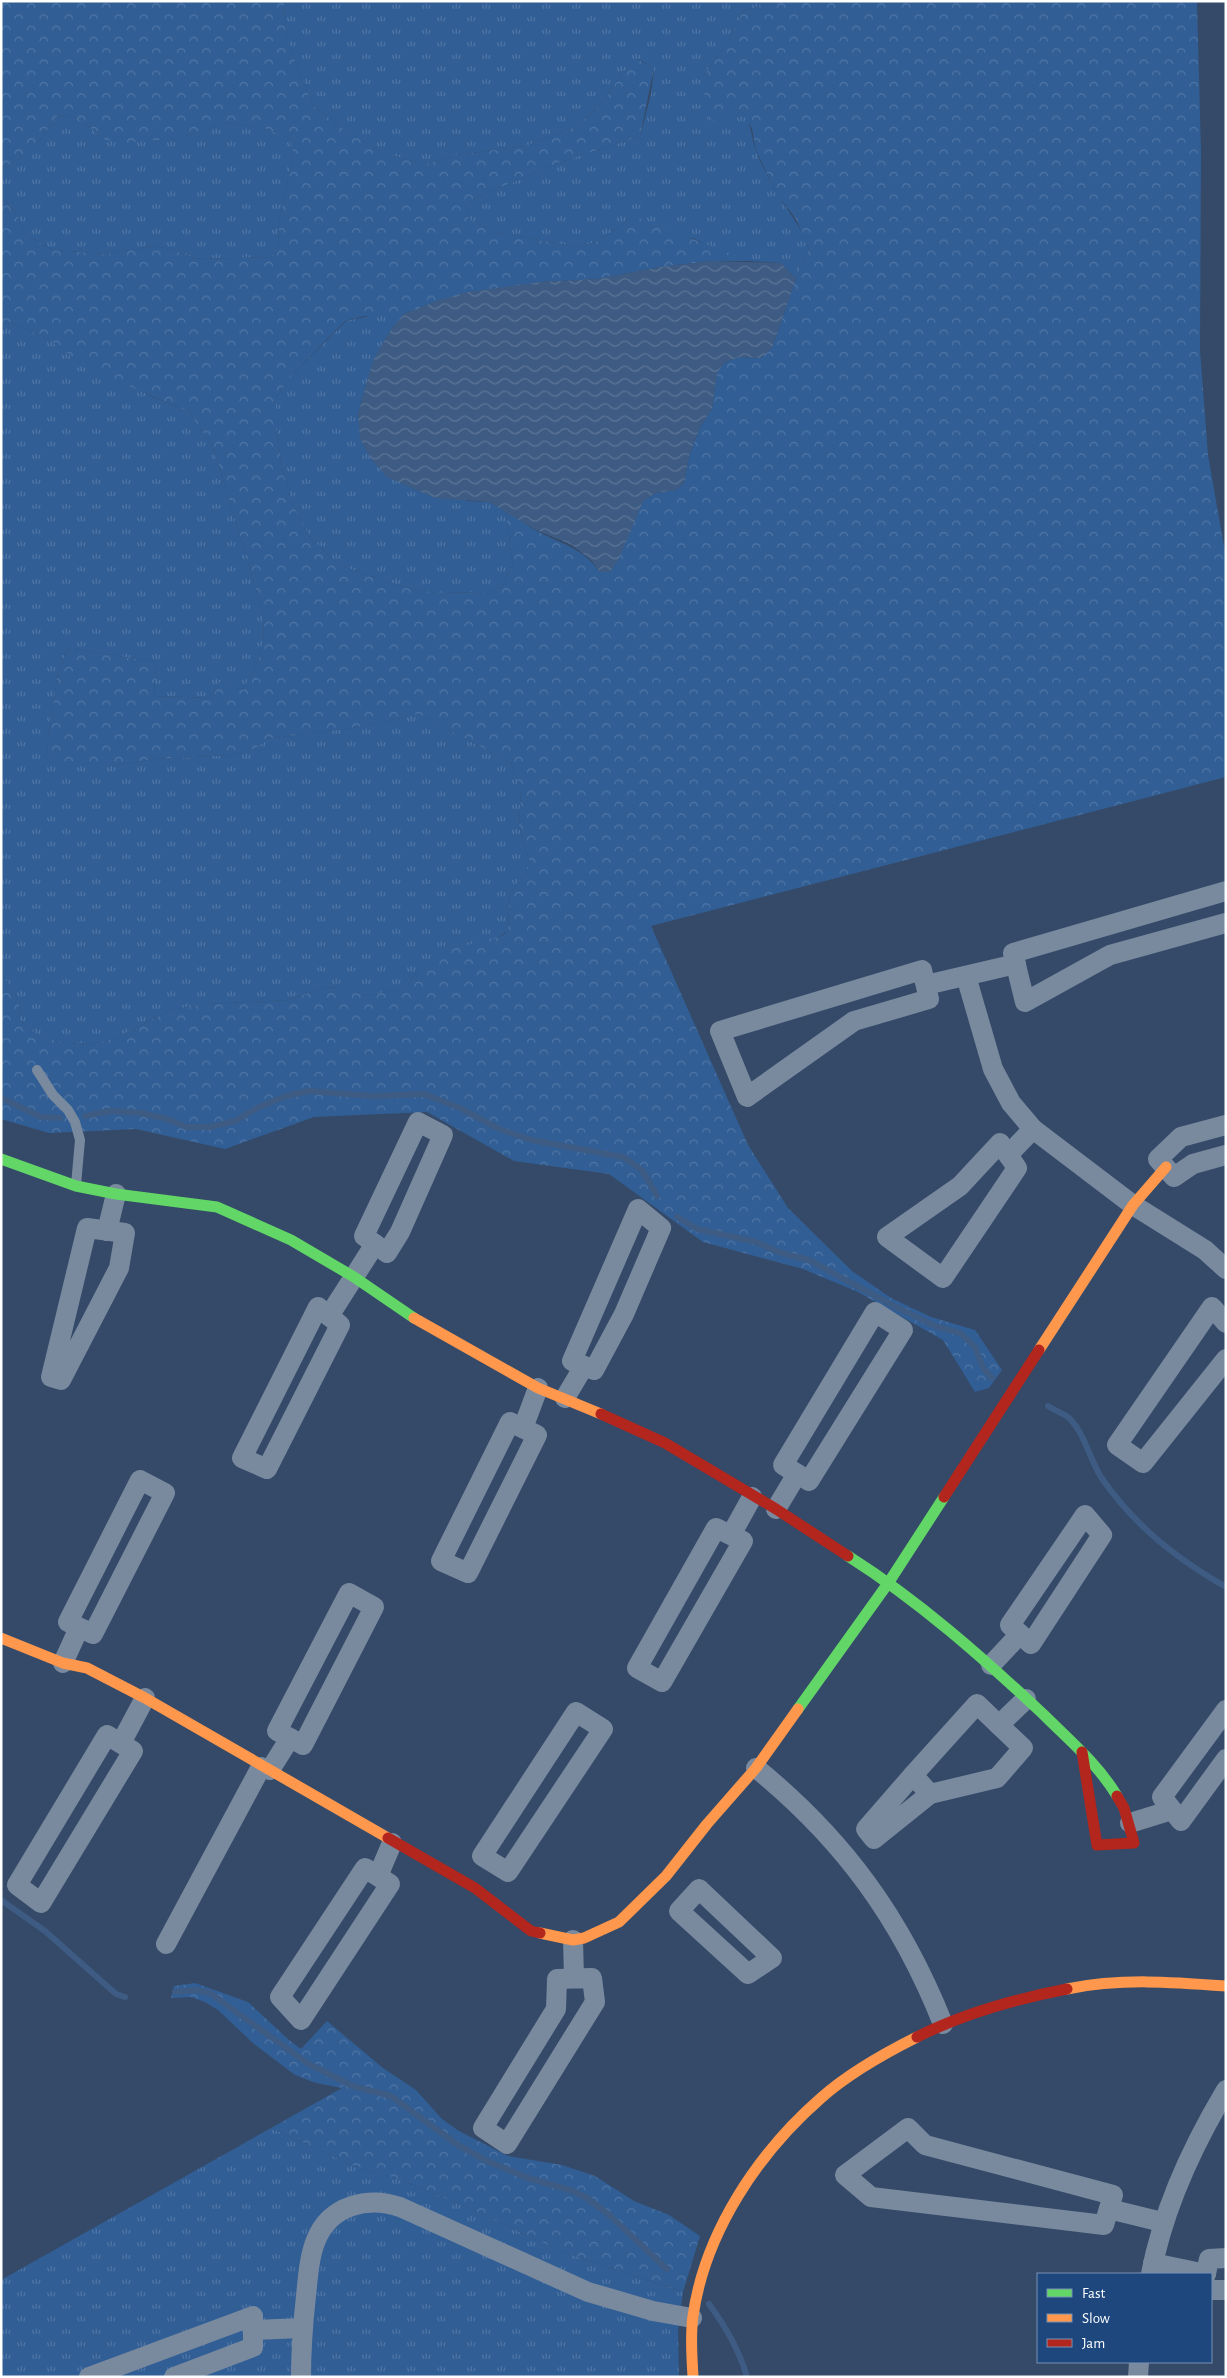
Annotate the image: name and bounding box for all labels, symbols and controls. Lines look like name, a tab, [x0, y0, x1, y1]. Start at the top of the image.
legend	[1037, 2273, 1212, 2363]
text: Fast	[1082, 2286, 1106, 2301]
text: Slow	[1082, 2311, 1110, 2326]
text: Jam	[1082, 2336, 1105, 2351]

